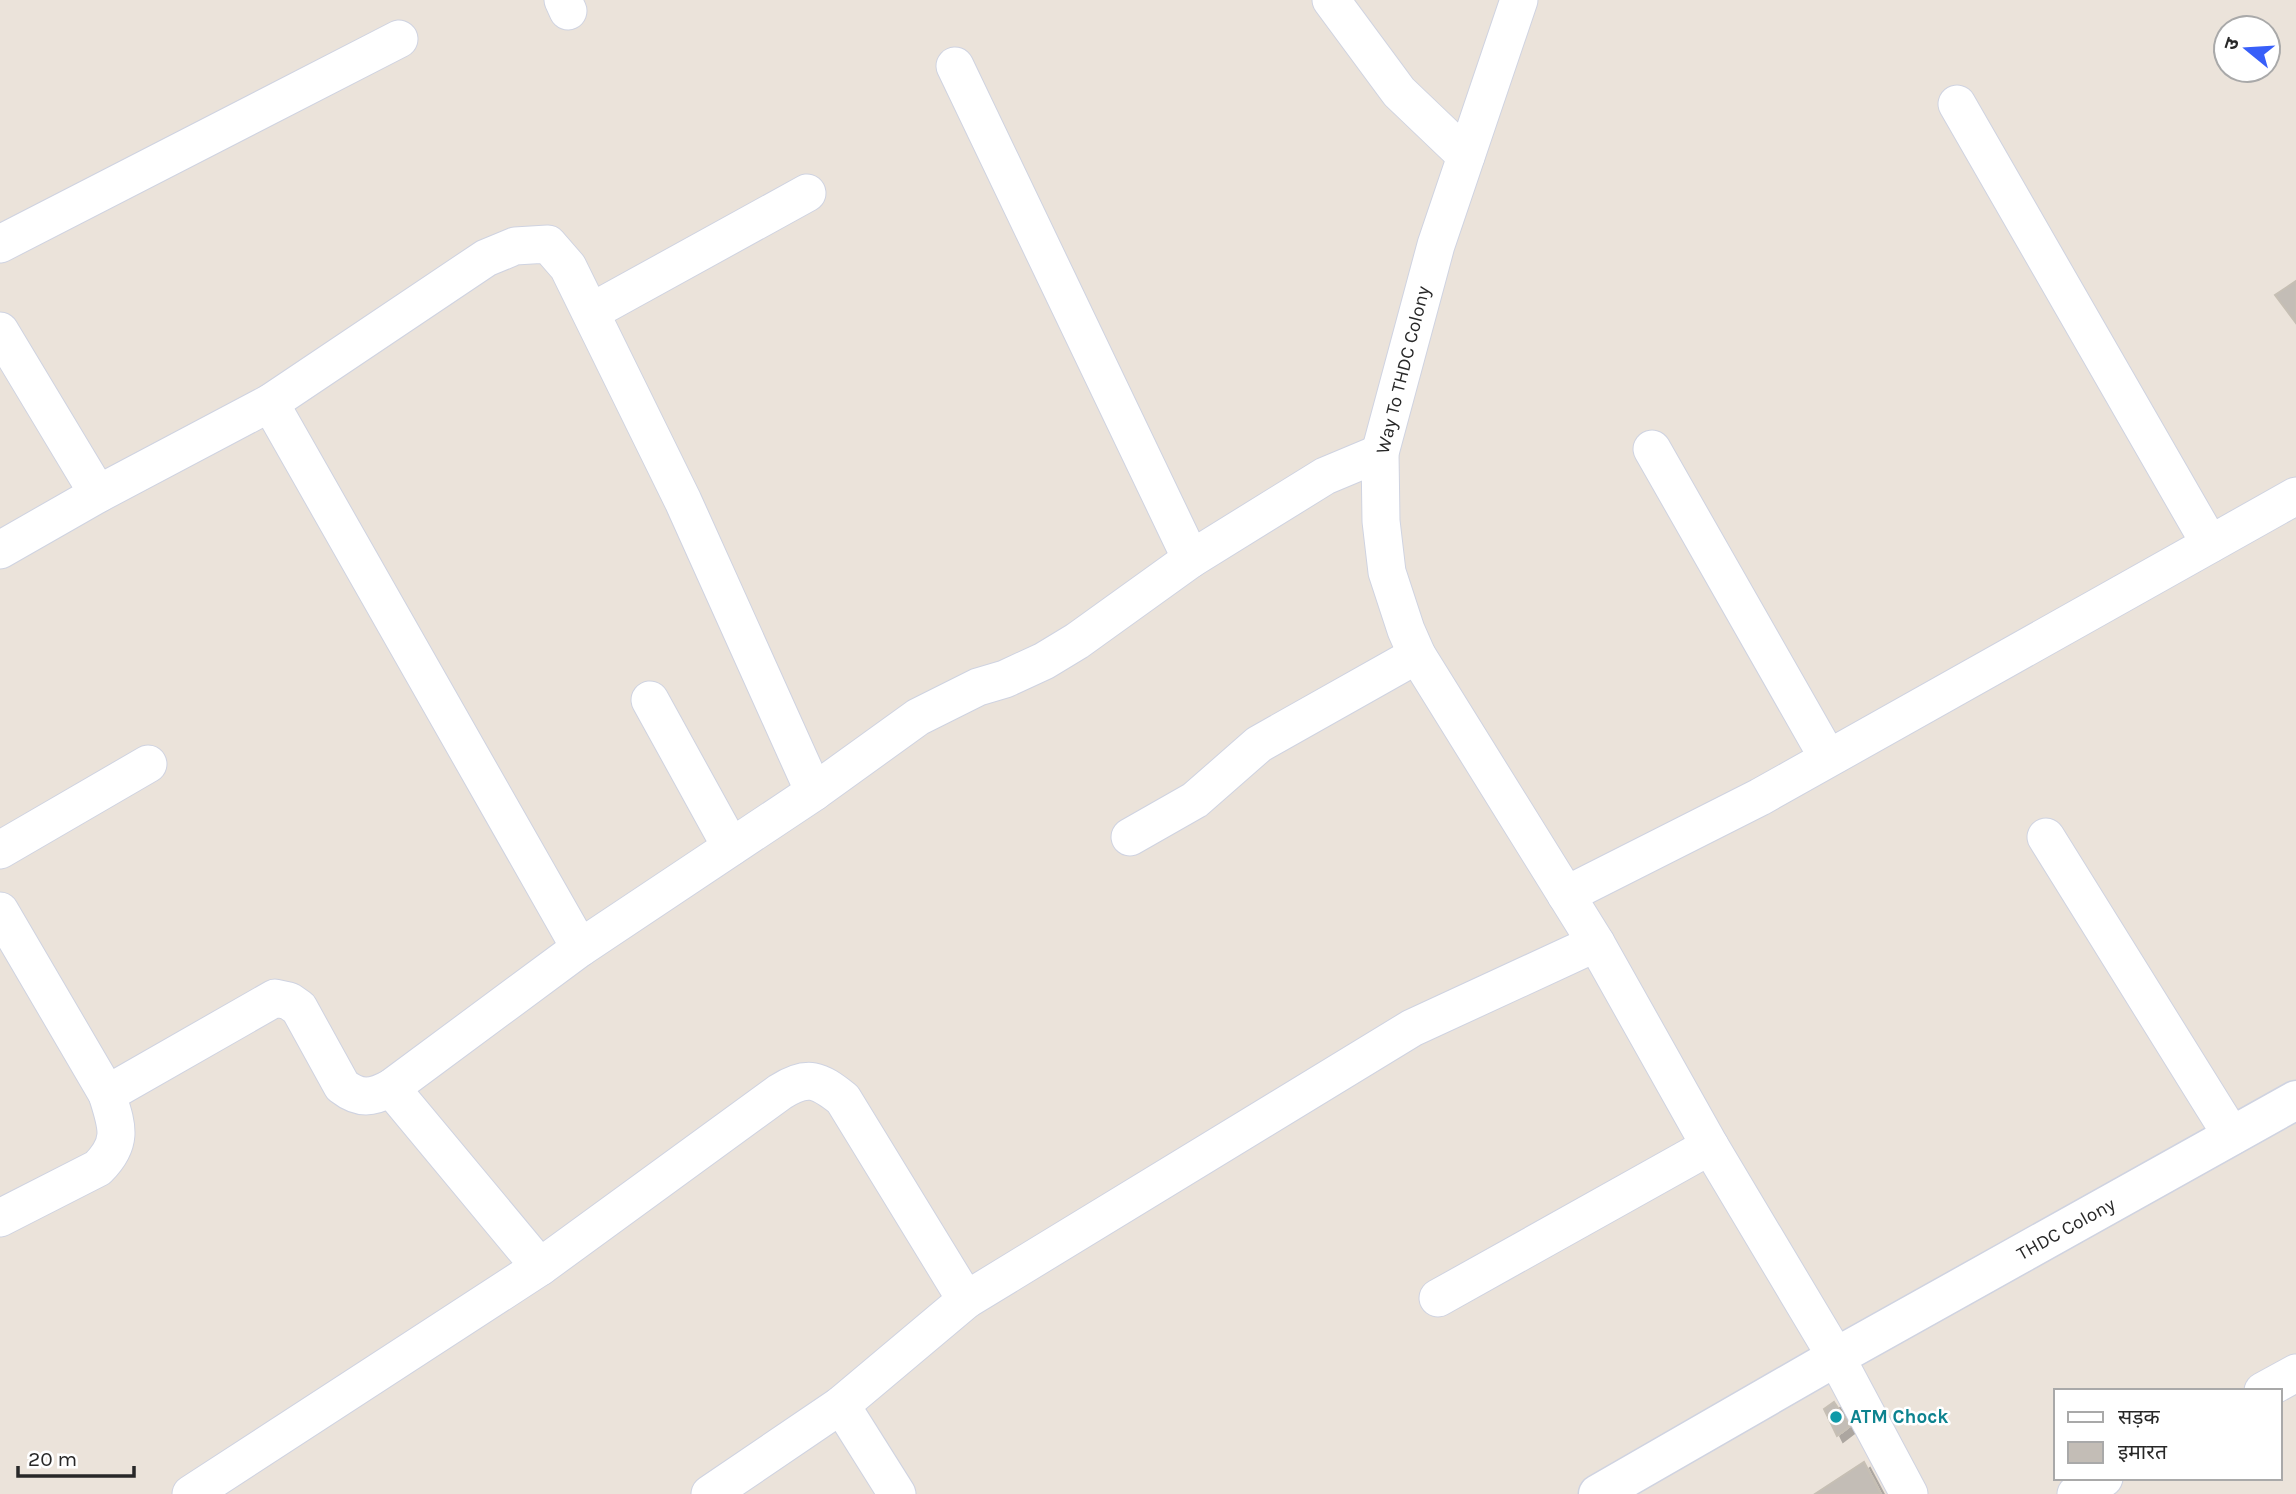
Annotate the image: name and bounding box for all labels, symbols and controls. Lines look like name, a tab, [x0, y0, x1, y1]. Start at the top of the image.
north arrow	[2212, 14, 2282, 84]
text: उ	[2220, 35, 2244, 53]
street label: Way To THDC Colony	[1372, 284, 1435, 456]
street label: THDC Colony	[2013, 1193, 2119, 1265]
legend	[2054, 1389, 2282, 1480]
text: सड़क	[2118, 1405, 2160, 1429]
place label: ATM Chock	[1850, 1406, 1948, 1428]
marker: ATM Chock	[1828, 1409, 1844, 1425]
scale bar	[18, 1434, 133, 1478]
text: इमारत	[2118, 1440, 2168, 1464]
text: 20 m	[28, 1447, 77, 1471]

